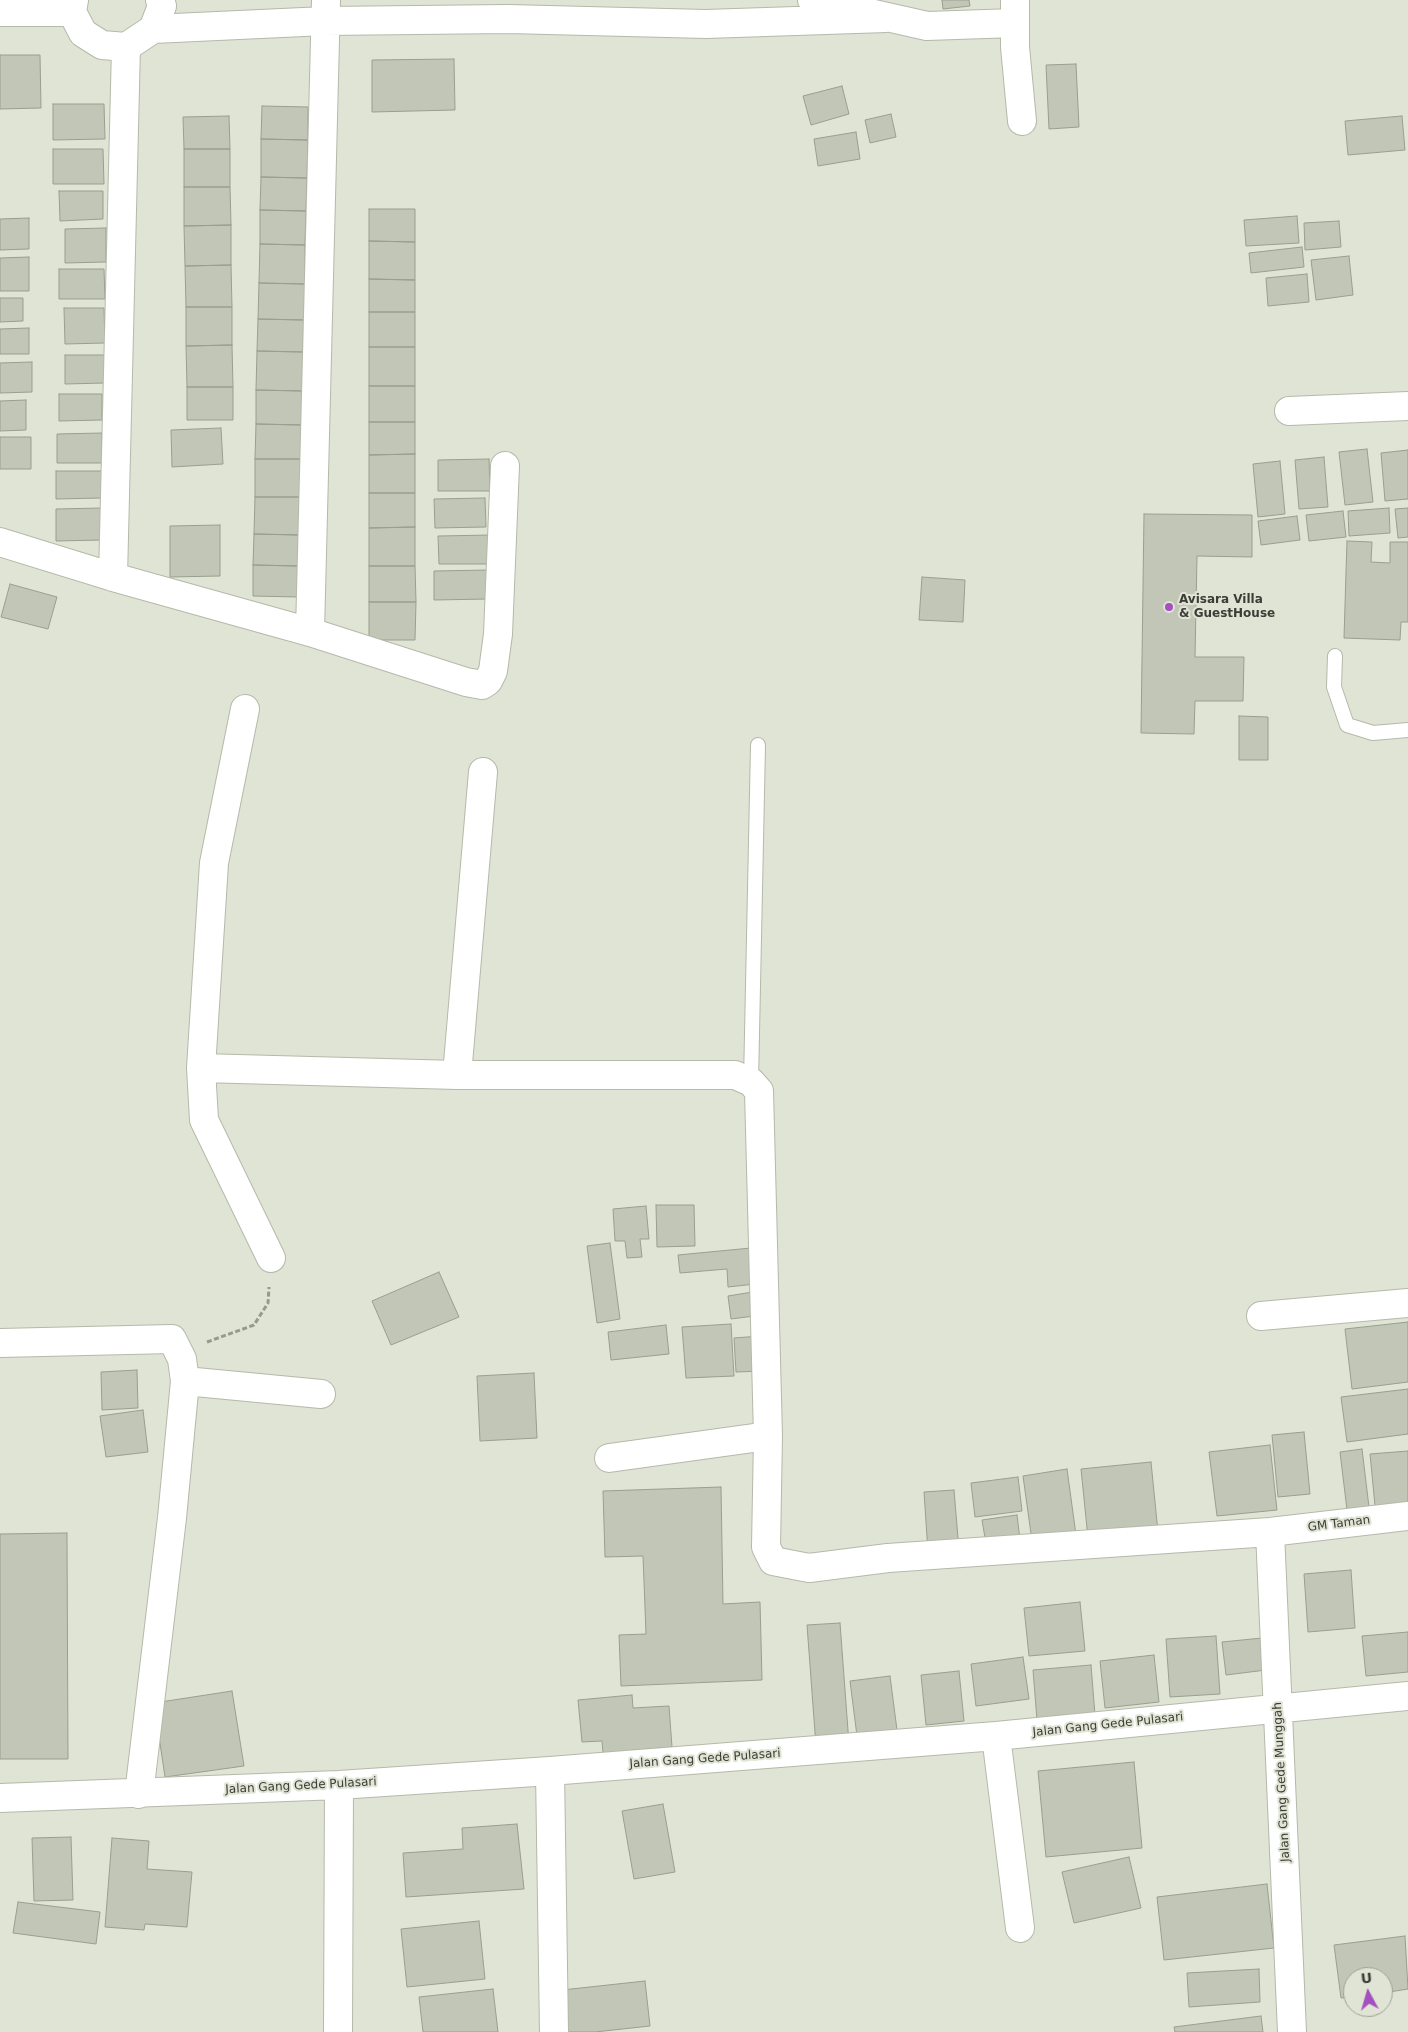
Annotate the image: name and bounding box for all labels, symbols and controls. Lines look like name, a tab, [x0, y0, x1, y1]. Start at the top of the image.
place label: Avisara Villa & GuestHouse	[1179, 593, 1275, 621]
marker: Avisara Villa & GuestHouse	[1163, 601, 1175, 613]
street label: GM Taman	[1307, 1513, 1371, 1535]
street label: Jalan Gang Gede Munggah	[1271, 1702, 1293, 1862]
street label: Jalan Gang Gede Pulasari	[1032, 1710, 1184, 1740]
street label: Jalan Gang Gede Pulasari	[629, 1747, 781, 1771]
street label: Jalan Gang Gede Pulasari	[225, 1775, 377, 1797]
north arrow	[1343, 1967, 1393, 2017]
text: U	[1360, 1970, 1373, 1987]

